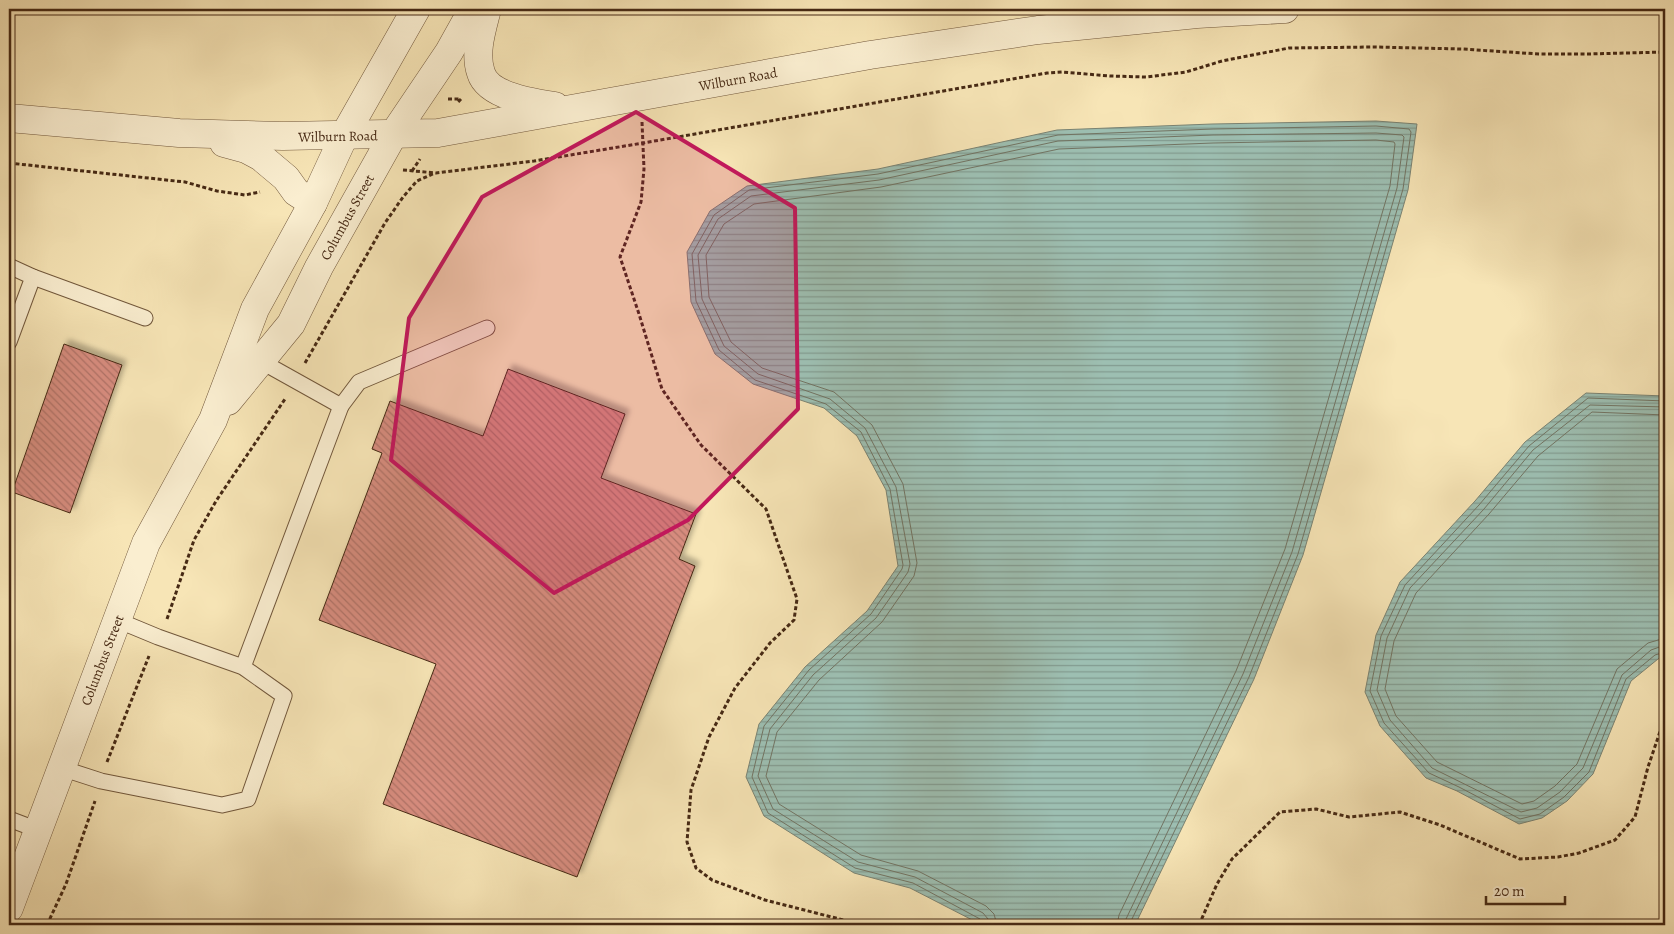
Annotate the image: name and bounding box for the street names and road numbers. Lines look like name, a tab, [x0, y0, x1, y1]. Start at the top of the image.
street label: Wilburn Road	[696, 63, 779, 96]
street label: Wilburn Road	[297, 126, 378, 147]
street label: Columbus Street	[316, 170, 379, 264]
street label: Columbus Street	[76, 612, 129, 708]

